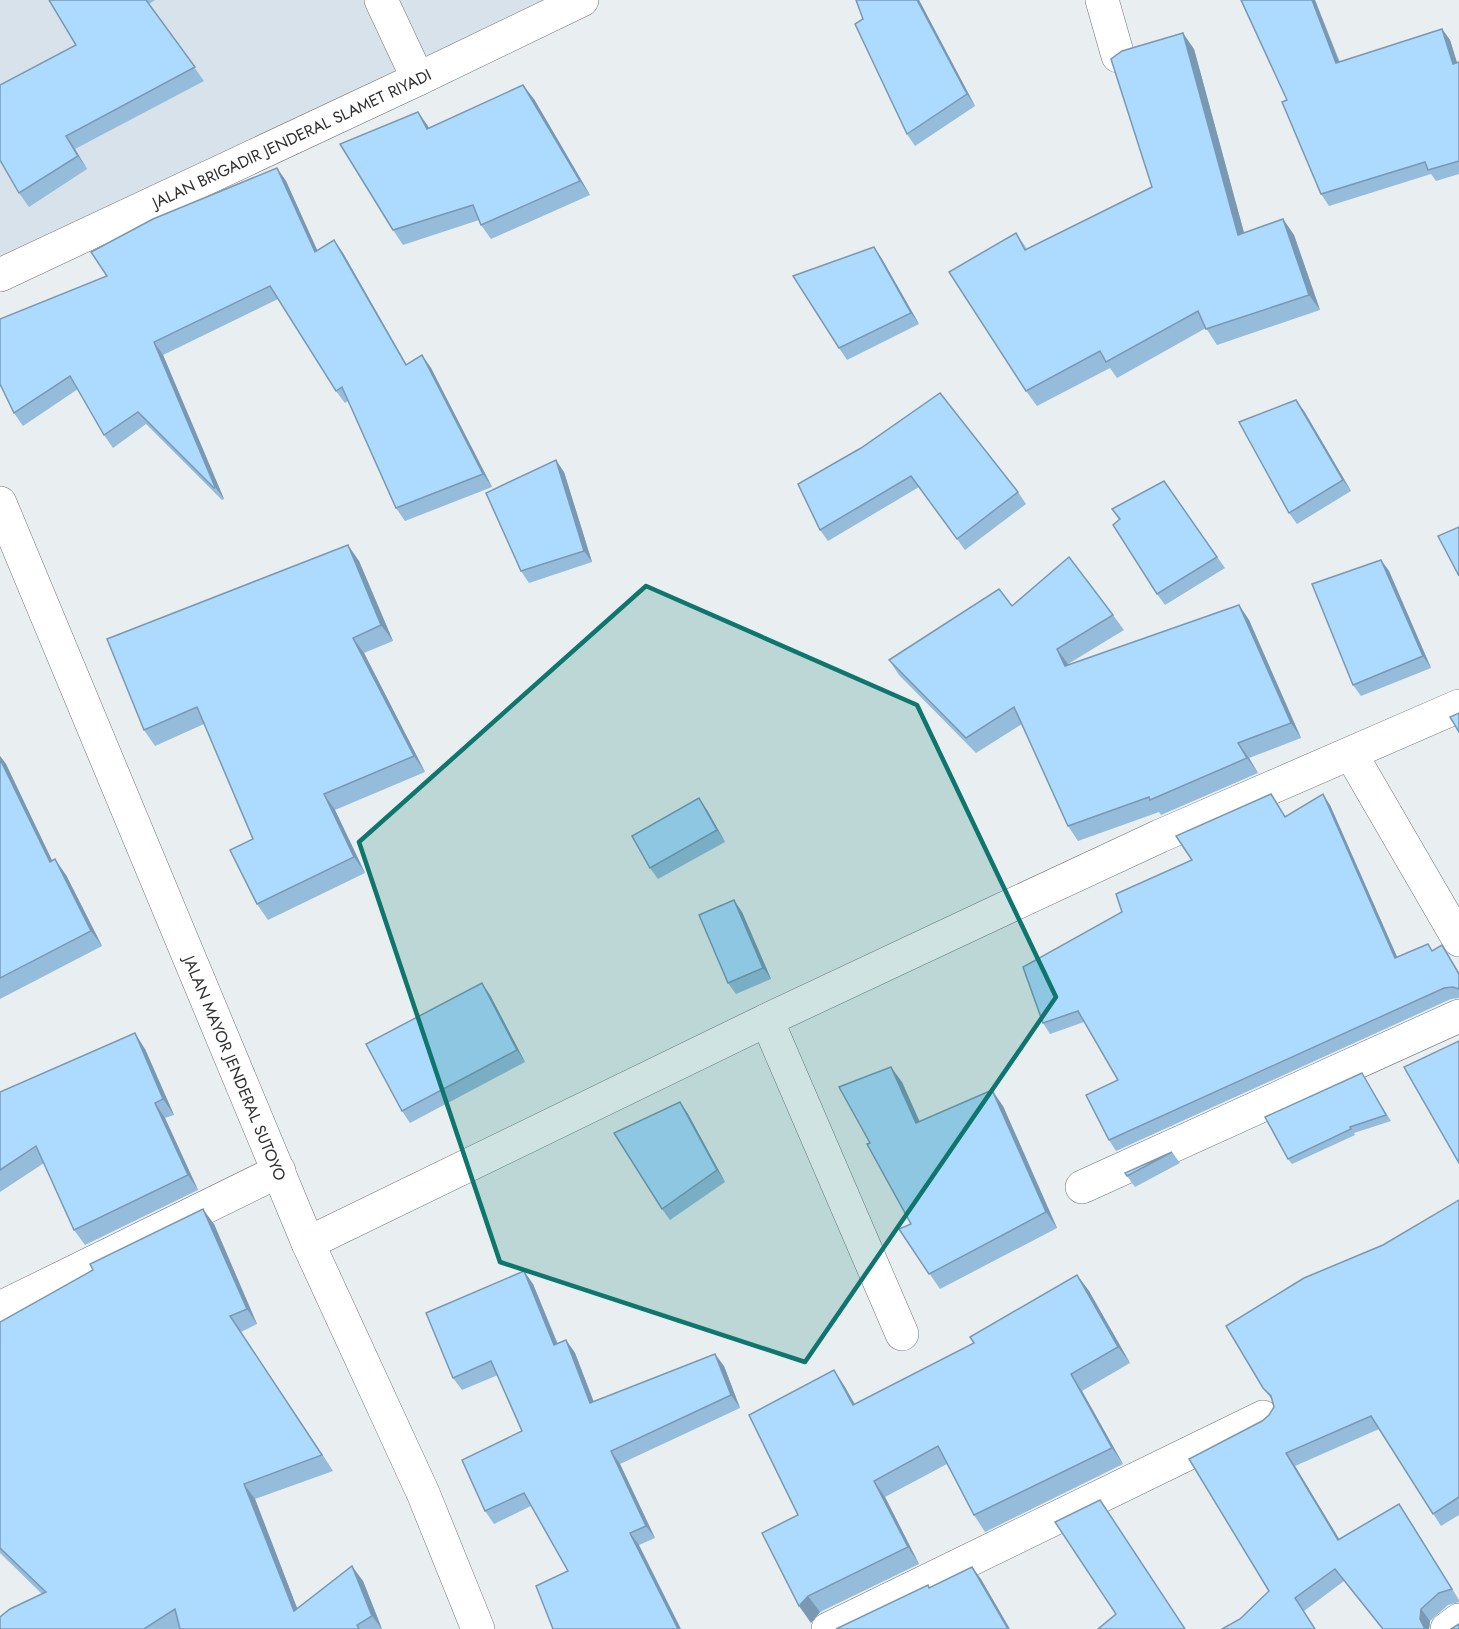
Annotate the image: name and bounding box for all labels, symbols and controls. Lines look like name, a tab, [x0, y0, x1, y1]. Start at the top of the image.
street label: JALAN BRIGADIR JENDERAL SLAMET RIYADI	[146, 63, 435, 214]
street label: JALAN MAYOR JENDERAL SUTOYO	[177, 950, 292, 1184]

